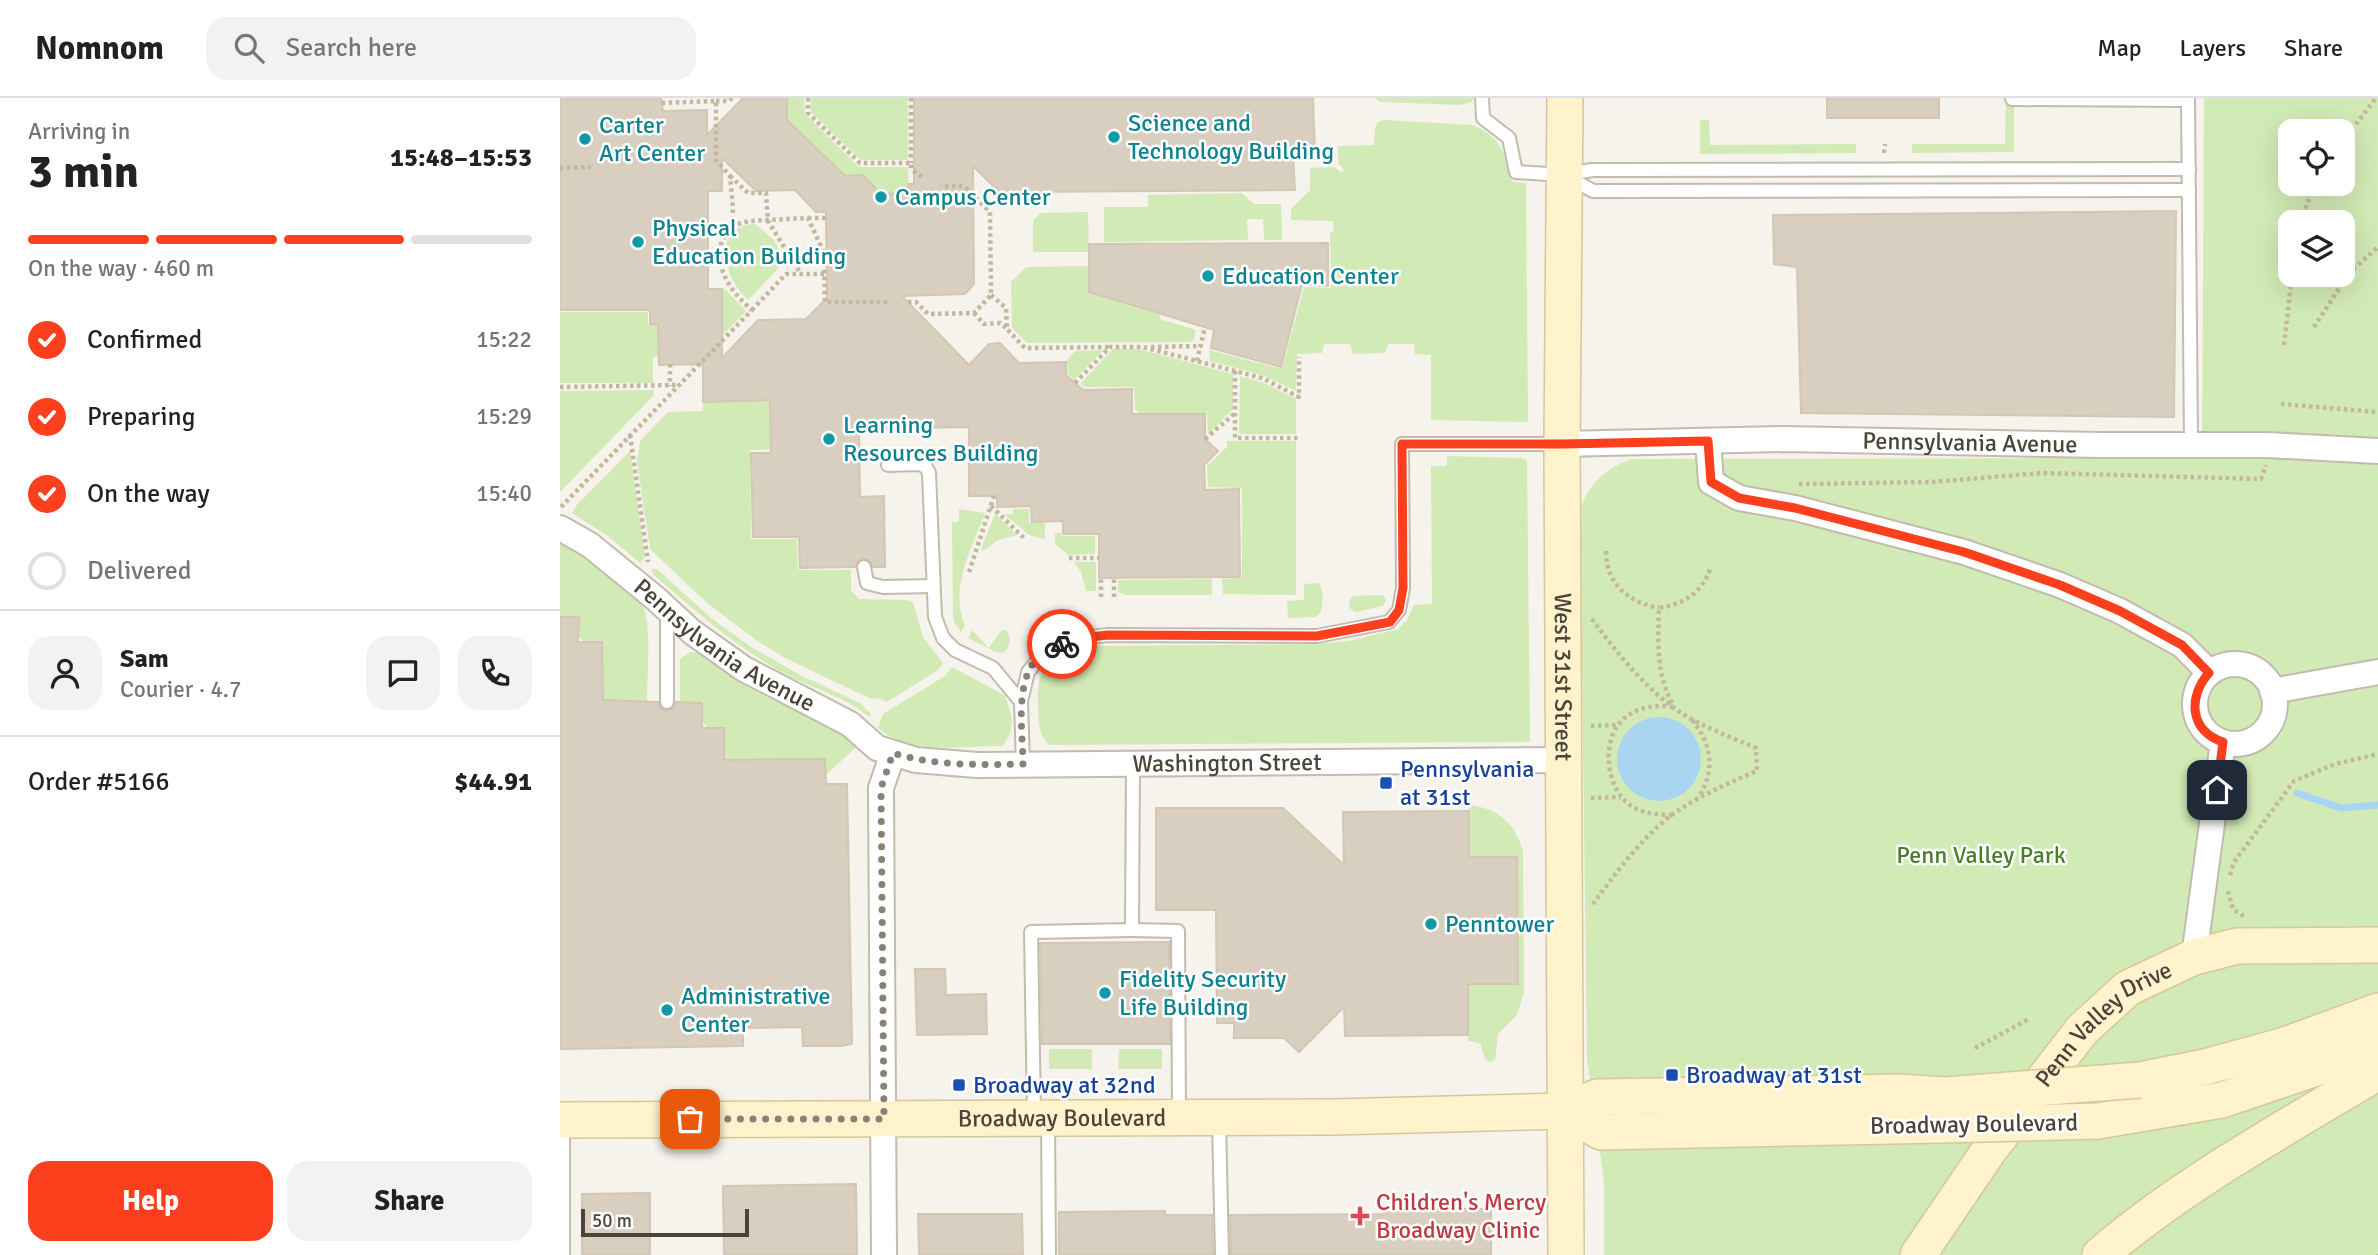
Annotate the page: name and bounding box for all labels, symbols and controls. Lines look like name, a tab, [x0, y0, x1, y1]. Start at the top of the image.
search box	[206, 17, 696, 80]
text: Nomnom	[35, 28, 164, 69]
icon: search	[230, 29, 268, 67]
text: Search here	[286, 32, 417, 64]
text: Map	[2097, 33, 2142, 63]
text: Layers	[2180, 33, 2246, 63]
text: Share	[2284, 33, 2343, 63]
place label: Science and Technology Building	[1128, 108, 1334, 166]
place label: Carter Art Center	[599, 110, 705, 168]
text: Arriving in	[28, 117, 130, 146]
map controls	[2278, 119, 2355, 287]
button: locate	[2278, 119, 2355, 196]
marker: Science and Technology Building	[1106, 129, 1122, 145]
marker: Carter Art Center	[577, 131, 593, 147]
text: 15:48–15:53	[390, 142, 532, 174]
text: 3 min	[28, 144, 139, 200]
place label: Campus Center	[895, 182, 1051, 212]
marker: Campus Center	[873, 189, 889, 205]
button: layers	[2278, 210, 2355, 287]
place label: Physical Education Building	[652, 213, 846, 271]
marker: Physical Education Building	[630, 234, 646, 250]
text: On the way · 460 m	[28, 254, 214, 283]
place label: Education Center	[1222, 261, 1399, 291]
marker: Education Center	[1200, 268, 1216, 284]
icon: check	[28, 321, 66, 359]
text: Confirmed	[87, 324, 202, 356]
text: 15:22	[476, 325, 532, 354]
icon: check	[28, 398, 66, 436]
text: Preparing	[87, 401, 195, 433]
text: 15:29	[476, 402, 532, 431]
place label: Learning Resources Building	[843, 410, 1038, 468]
street label: Pennsylvania Avenue	[1862, 425, 2078, 460]
marker: Learning Resources Building	[821, 431, 837, 447]
icon: check	[28, 475, 66, 513]
text: On the way	[87, 478, 210, 510]
text: 15:40	[476, 479, 532, 508]
text: Delivered	[87, 555, 192, 587]
street label: Pennsylvania Avenue	[628, 572, 820, 718]
street label: West 31st Street	[1548, 593, 1579, 761]
courier	[1027, 609, 1097, 679]
icon: bike	[1043, 625, 1081, 663]
button: person	[28, 636, 102, 710]
button: chat	[366, 636, 440, 710]
button: phone	[458, 636, 532, 710]
text: Sam	[120, 643, 169, 675]
text: Courier · 4.7	[120, 675, 241, 704]
street label: Washington Street	[1132, 747, 1322, 779]
place label: Pennsylvania at 31st	[1400, 754, 1535, 812]
pin	[2187, 760, 2247, 820]
text: Order #5166	[28, 766, 169, 798]
text: $44.91	[454, 766, 532, 798]
icon: home	[2198, 771, 2236, 809]
marker: Pennsylvania at 31st	[1378, 775, 1394, 791]
park label: Penn Valley Park	[1896, 840, 2066, 870]
place label: Penntower	[1445, 909, 1555, 939]
marker: Penntower	[1423, 916, 1439, 932]
street label: Penn Valley Drive	[2029, 955, 2177, 1093]
place label: Fidelity Security Life Building	[1119, 964, 1286, 1022]
place label: Administrative Center	[681, 981, 830, 1039]
marker: Fidelity Security Life Building	[1097, 985, 1113, 1001]
marker: Administrative Center	[659, 1002, 675, 1018]
place label: Broadway at 31st	[1686, 1060, 1862, 1090]
marker: Broadway at 31st	[1664, 1067, 1680, 1083]
place label: Broadway at 32nd	[973, 1070, 1156, 1100]
marker: Broadway at 32nd	[951, 1077, 967, 1093]
pin	[660, 1089, 720, 1149]
icon: bag	[671, 1100, 709, 1138]
street label: Broadway Boulevard	[958, 1103, 1166, 1133]
street label: Broadway Boulevard	[1870, 1107, 2078, 1141]
button: Help	[28, 1161, 273, 1241]
button: Share	[287, 1161, 532, 1241]
place label: Children's Mercy Broadway Clinic	[1376, 1187, 1546, 1245]
scale bar	[581, 1206, 749, 1238]
marker: Children's Mercy Broadway Clinic	[1350, 1206, 1370, 1226]
text: 50 m	[592, 1209, 632, 1233]

